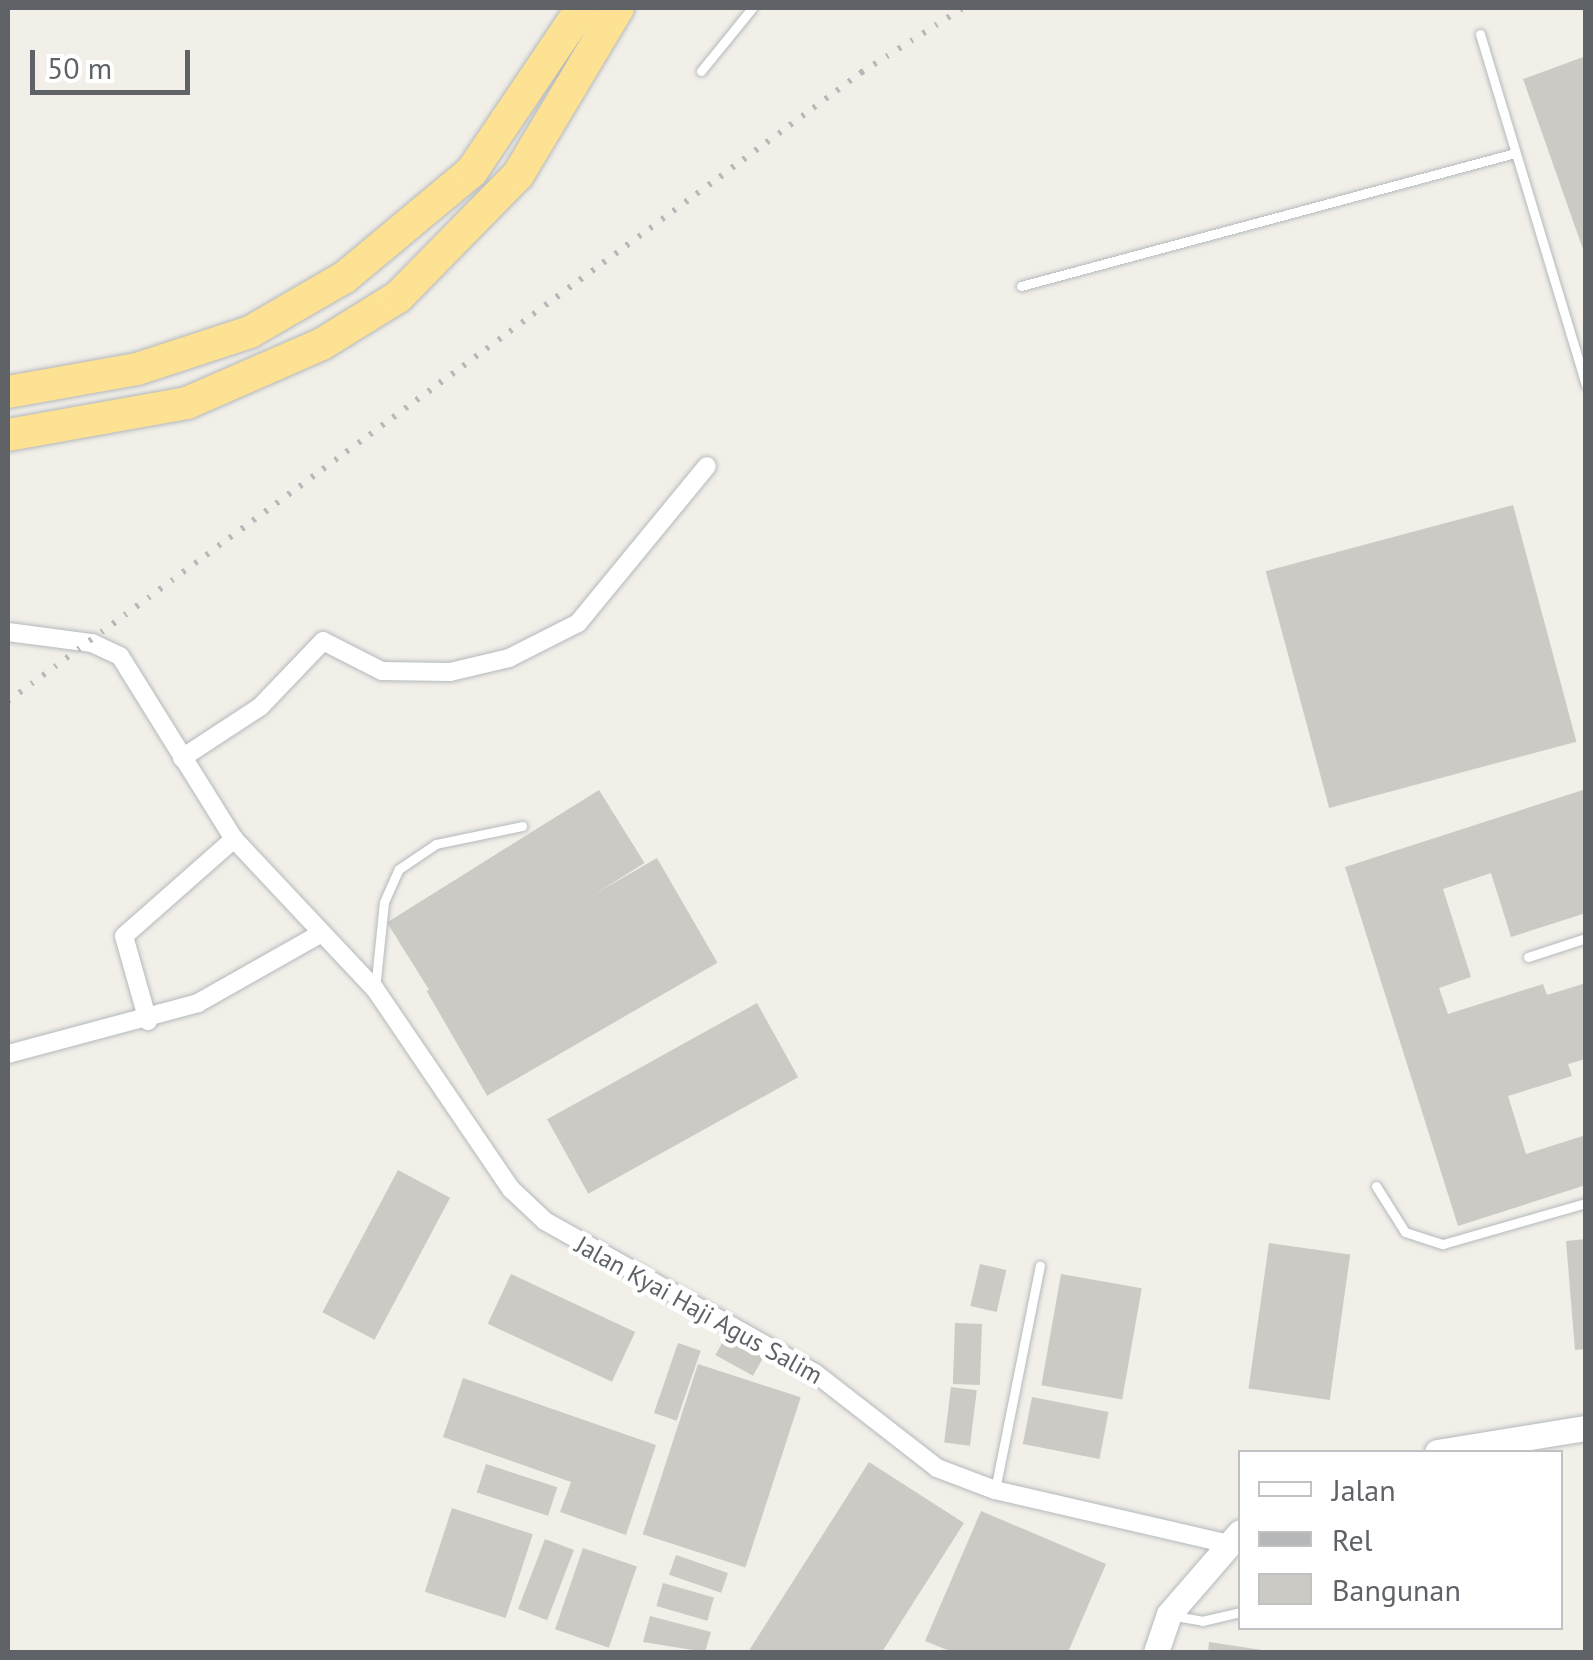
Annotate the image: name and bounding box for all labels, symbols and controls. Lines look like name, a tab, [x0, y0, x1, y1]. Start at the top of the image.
scale bar	[35, 30, 195, 92]
text: 50 m	[47, 48, 112, 87]
street label: Jalan Kyai Haji Agus Salim	[570, 1229, 828, 1391]
legend	[1238, 1450, 1563, 1630]
text: Jalan	[1332, 1470, 1396, 1509]
text: Rel	[1332, 1520, 1372, 1559]
text: Bangunan	[1332, 1570, 1461, 1609]

